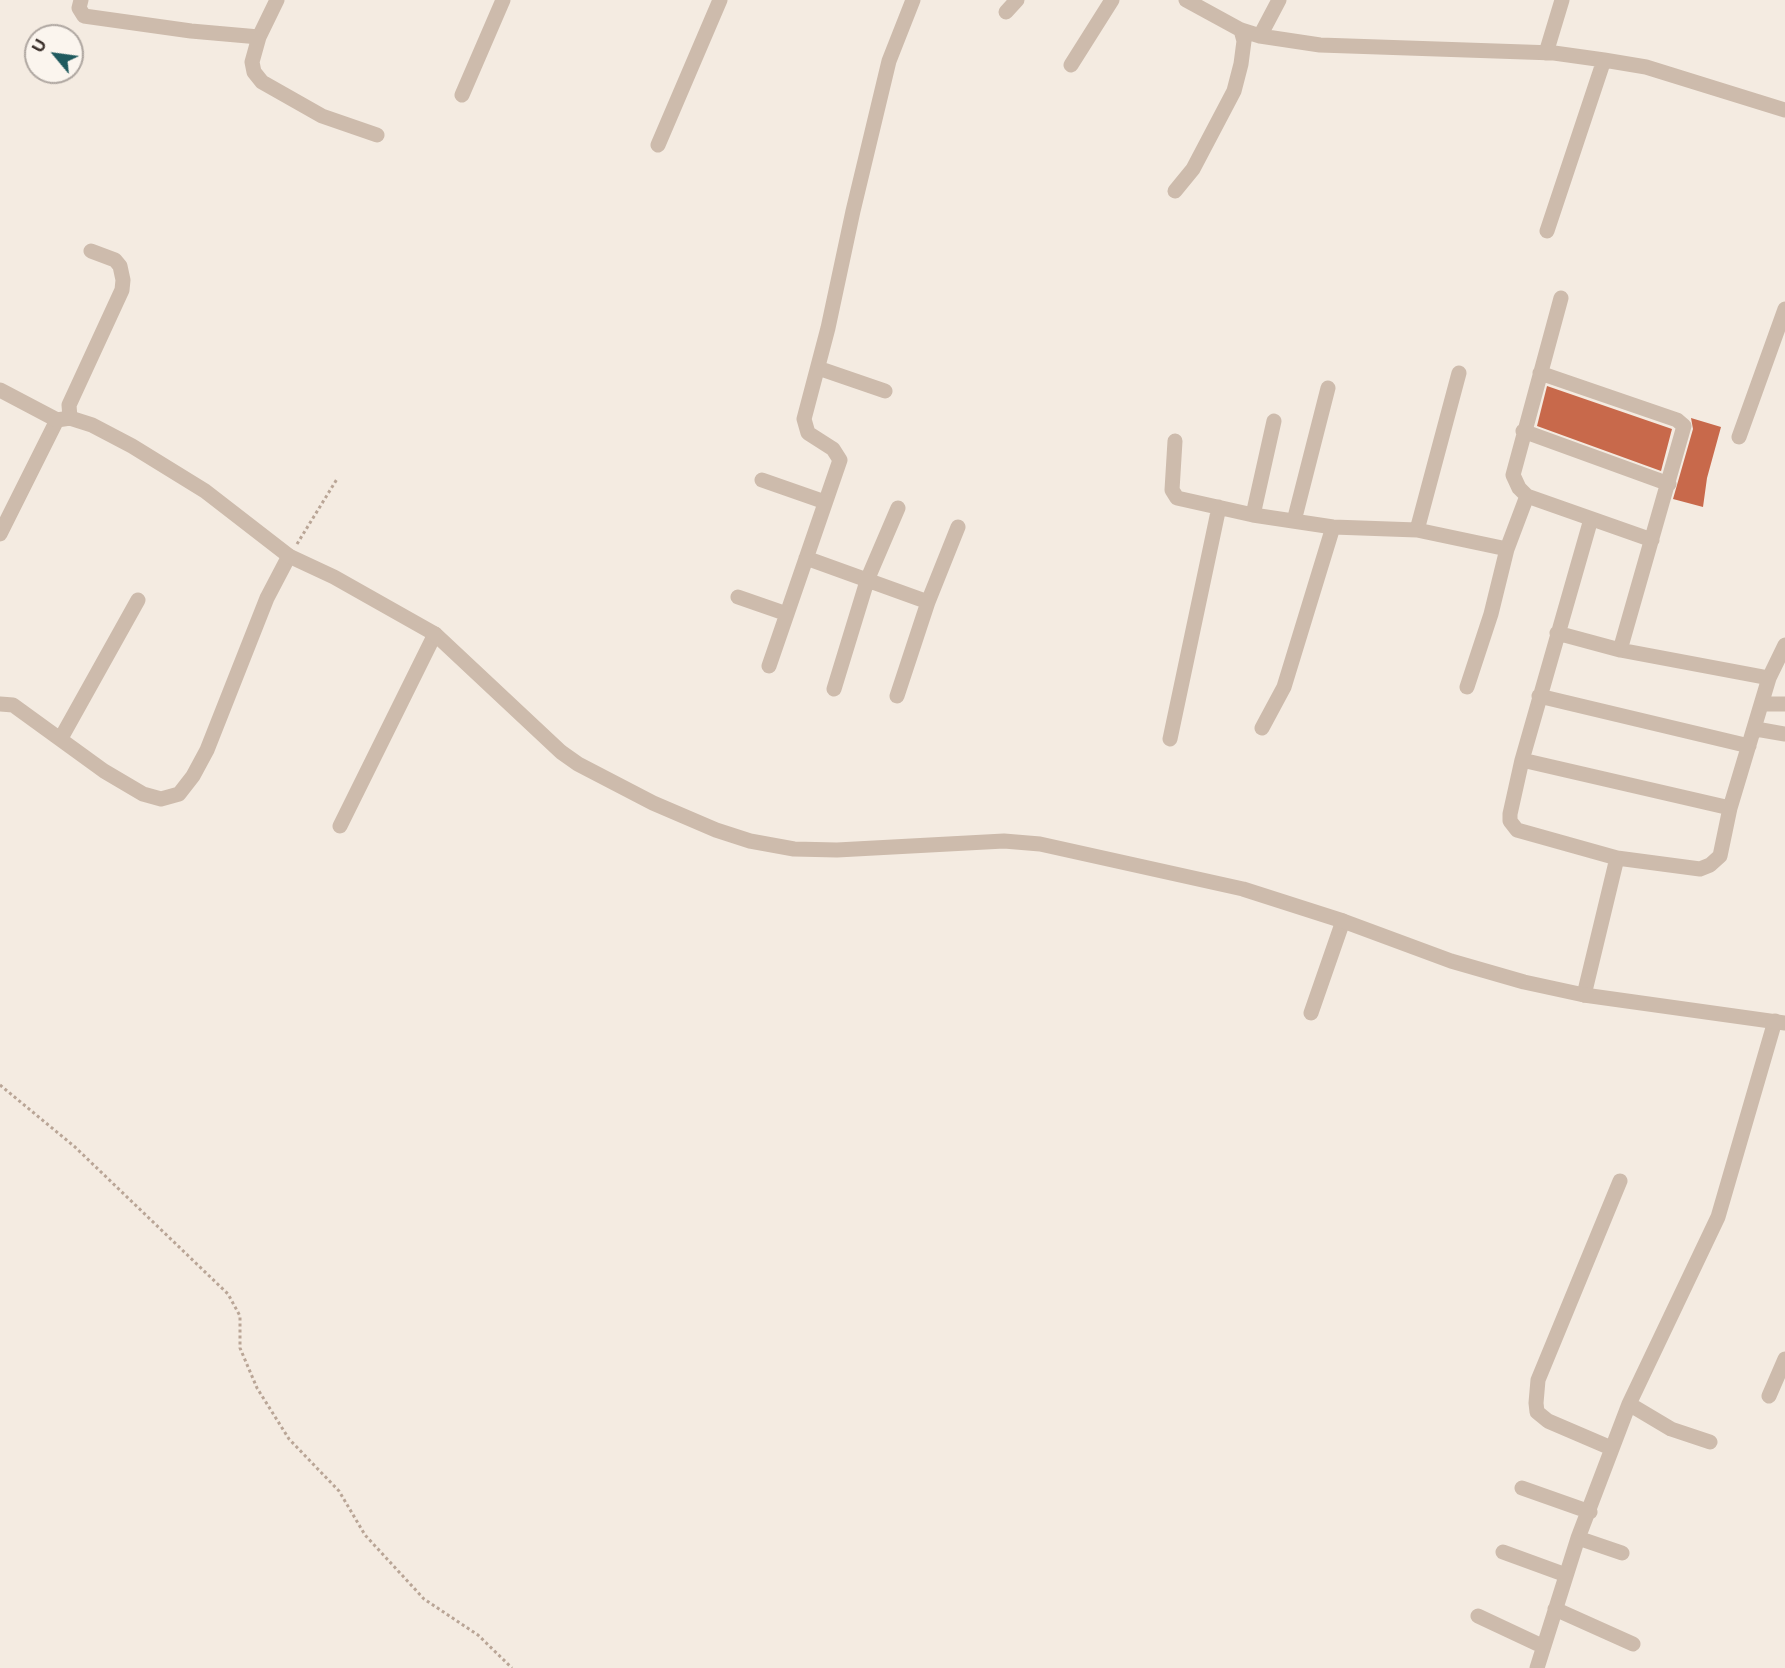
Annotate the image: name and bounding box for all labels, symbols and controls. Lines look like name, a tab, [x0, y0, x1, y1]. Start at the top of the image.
north arrow	[24, 24, 84, 84]
text: U	[28, 36, 51, 56]

